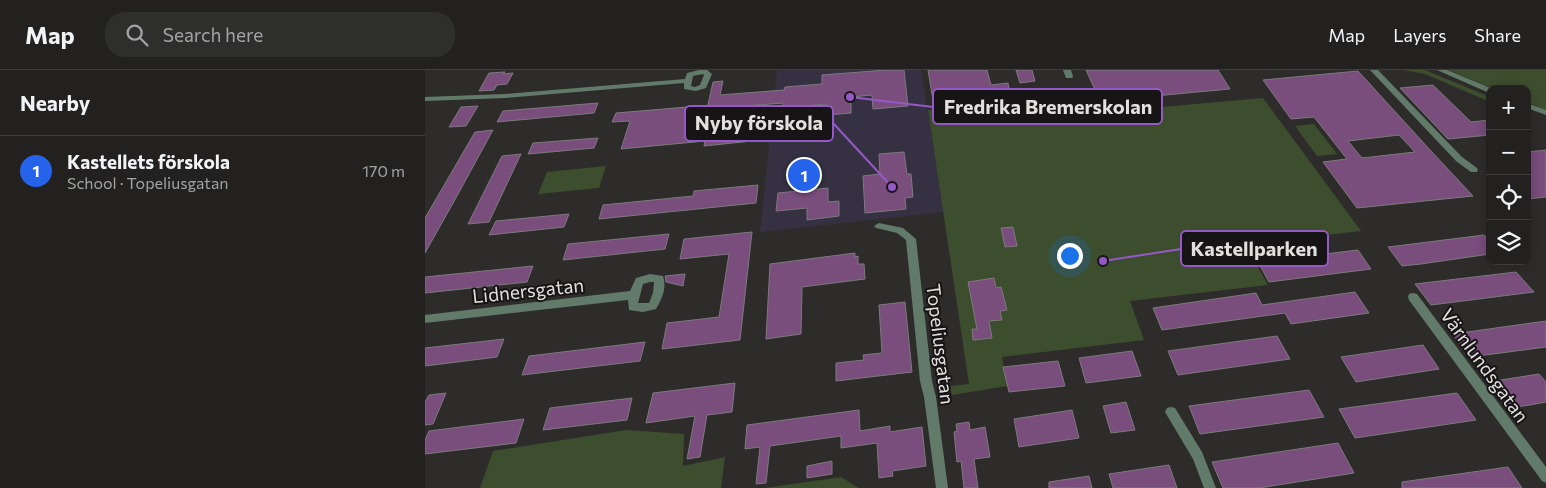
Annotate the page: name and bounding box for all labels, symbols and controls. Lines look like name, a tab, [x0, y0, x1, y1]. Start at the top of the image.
search box	[105, 12, 455, 57]
text: Map	[25, 20, 75, 49]
icon: search	[123, 21, 151, 49]
text: Search here	[163, 23, 263, 46]
text: Map	[1328, 24, 1365, 46]
text: Layers	[1393, 24, 1446, 46]
text: Share	[1474, 24, 1521, 46]
map controls	[1486, 85, 1531, 265]
button: +	[1486, 85, 1531, 130]
callout: Fredrika Bremerskolan	[933, 89, 1162, 124]
text: Nearby	[20, 90, 90, 115]
text: Fredrika Bremerskolan	[944, 94, 1152, 118]
callout: Nyby förskola	[685, 106, 833, 141]
text: Nyby förskola	[695, 110, 823, 134]
button: −	[1486, 130, 1531, 175]
text: Kastellets förskola	[67, 150, 230, 173]
pin: 1	[788, 156, 820, 194]
text: 1	[32, 161, 40, 180]
text: 170 m	[362, 161, 405, 180]
text: School · Topeliusgatan	[67, 173, 228, 192]
button: locate	[1486, 175, 1531, 220]
button: layers	[1486, 220, 1531, 265]
callout: Kastellparken	[1181, 231, 1328, 266]
text: Kastellparken	[1190, 236, 1318, 260]
your location	[1057, 243, 1083, 269]
street label: Lidnersgatan	[471, 273, 585, 307]
street label: Topeliusgatan	[922, 283, 960, 405]
street label: Värnlundsgatan	[1436, 304, 1534, 426]

